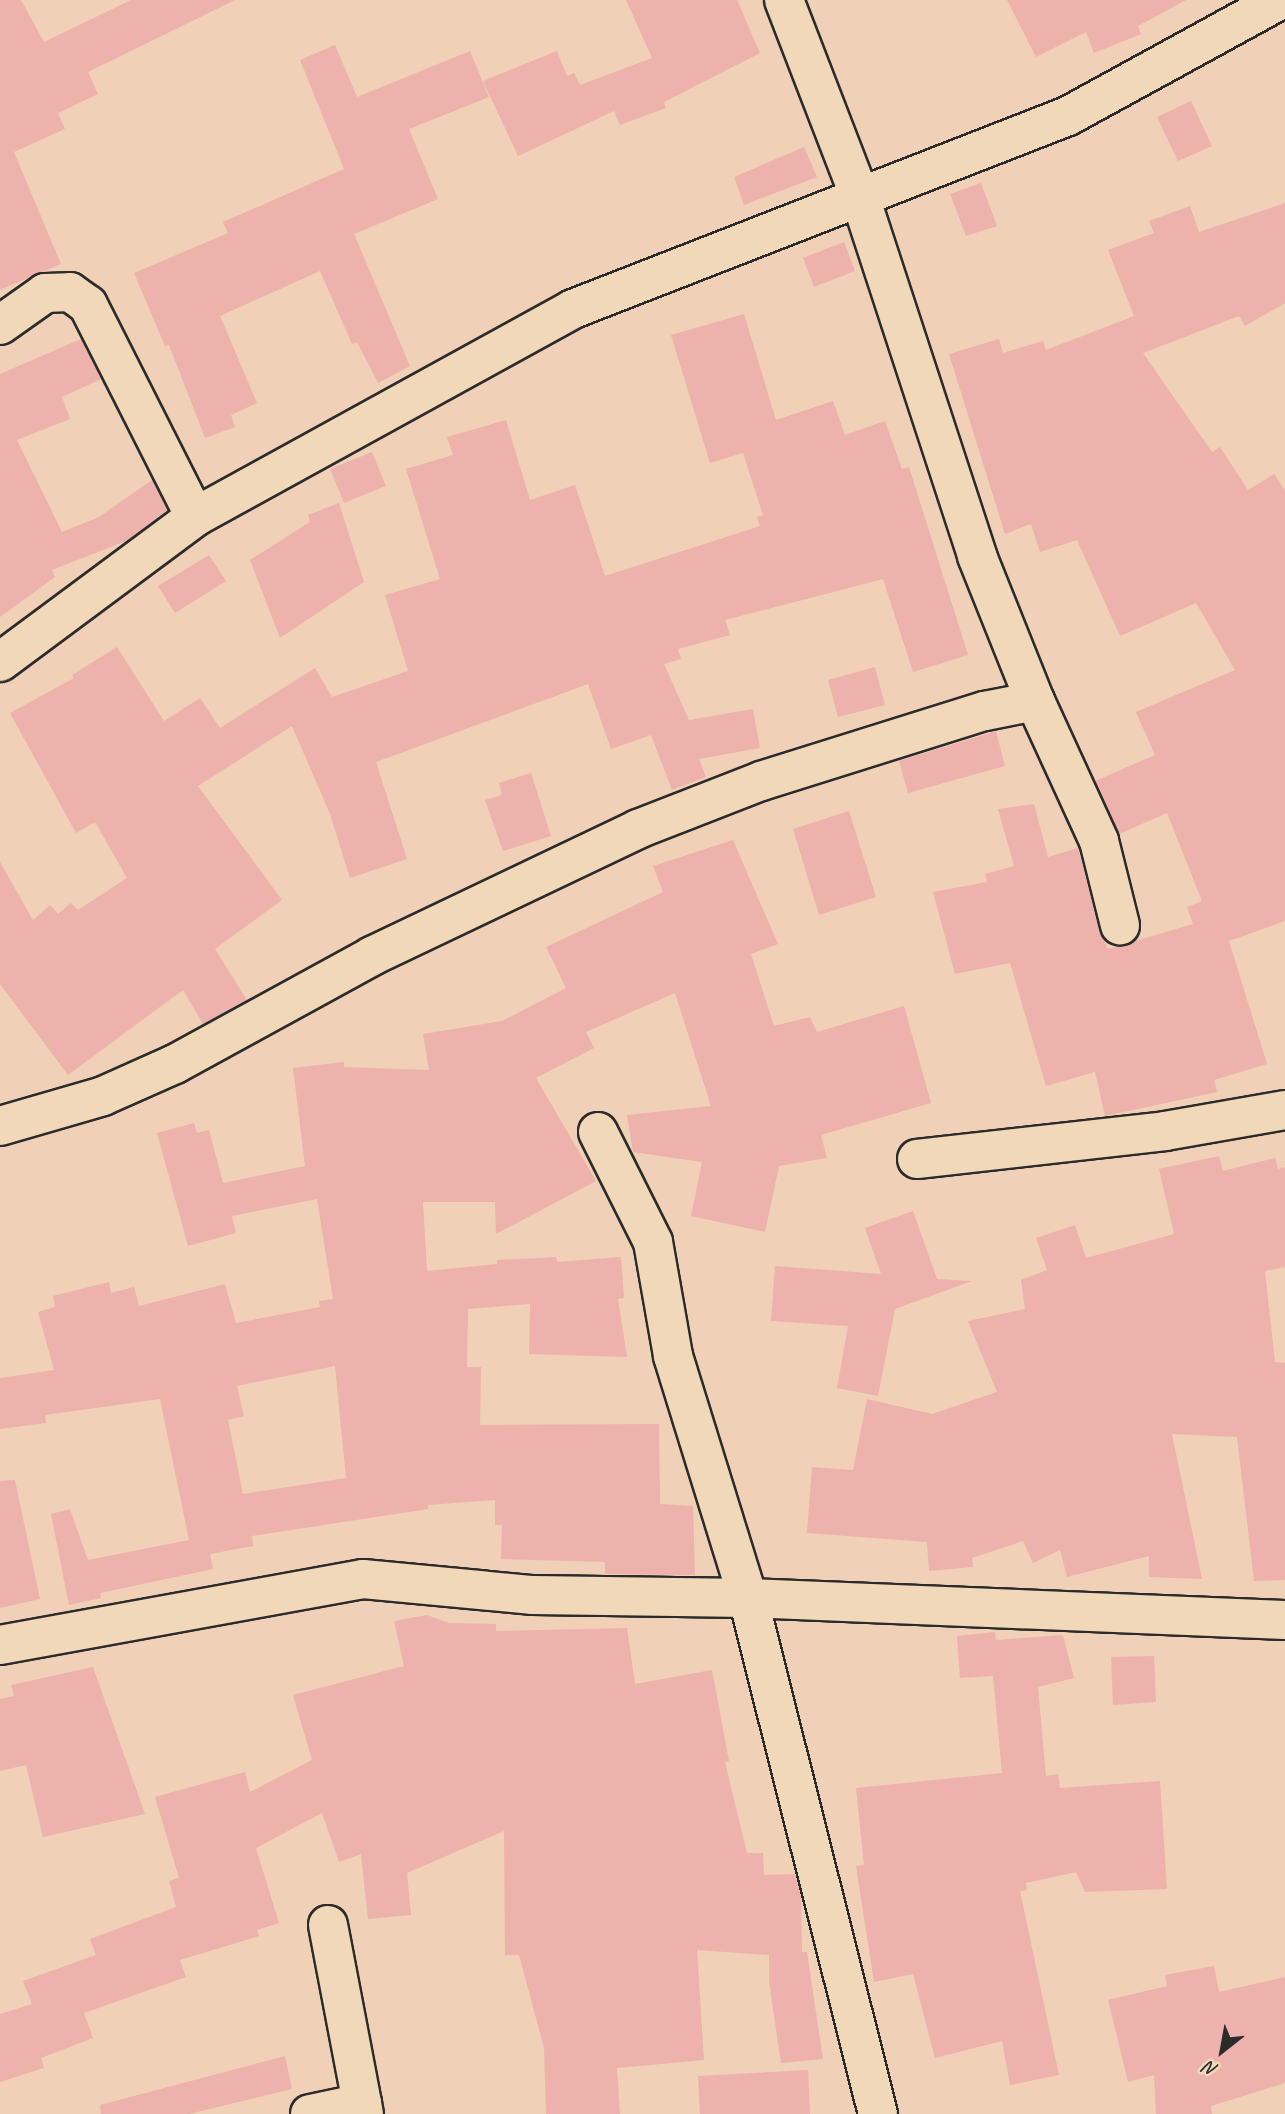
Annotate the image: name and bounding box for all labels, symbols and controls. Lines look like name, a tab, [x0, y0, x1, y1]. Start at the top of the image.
north arrow	[1187, 2016, 1257, 2086]
text: N	[1200, 2056, 1222, 2082]

